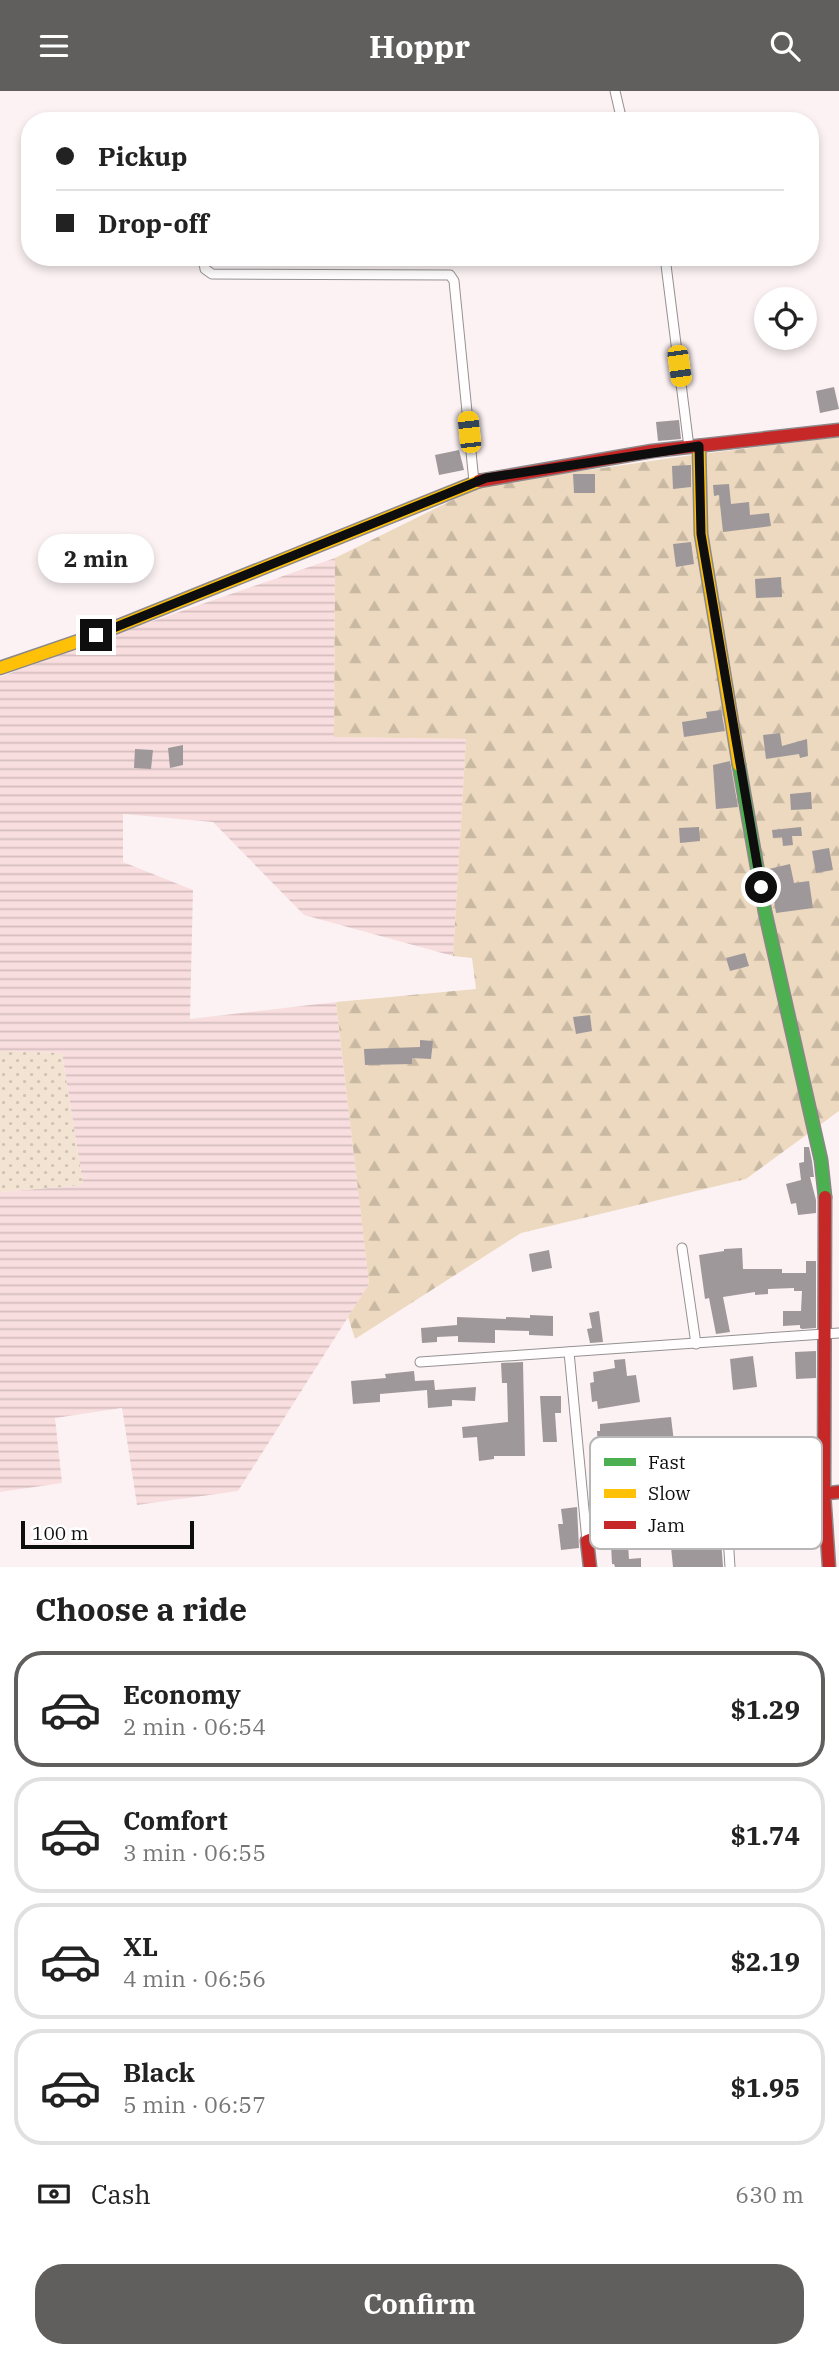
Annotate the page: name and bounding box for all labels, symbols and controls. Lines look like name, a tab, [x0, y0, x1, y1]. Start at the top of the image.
text: Hoppr	[369, 25, 470, 67]
icon: menu	[35, 27, 73, 65]
icon: search	[766, 27, 804, 65]
text: Pickup	[98, 139, 188, 173]
text: Drop-off	[98, 206, 209, 240]
map controls	[754, 287, 817, 350]
button: locate	[754, 287, 817, 350]
car	[666, 344, 693, 388]
car	[457, 410, 482, 454]
callout: 2 min	[38, 533, 154, 582]
text: 2 min	[64, 543, 128, 573]
route end	[80, 619, 112, 651]
route start	[745, 871, 777, 903]
legend	[590, 1437, 822, 1549]
text: Fast	[648, 1450, 686, 1474]
text: Slow	[648, 1481, 690, 1505]
text: Jam	[648, 1513, 685, 1537]
scale bar	[21, 1518, 194, 1550]
text: 100 m	[32, 1521, 89, 1545]
text: Choose a ride	[35, 1588, 247, 1630]
text: Economy	[123, 1677, 241, 1711]
icon: car	[39, 1678, 102, 1741]
text: $1.29	[730, 1692, 800, 1726]
text: 2 min · 06:54	[123, 1711, 266, 1741]
text: Comfort	[123, 1803, 228, 1837]
icon: car	[39, 1804, 102, 1867]
text: $1.74	[730, 1818, 800, 1852]
text: 3 min · 06:55	[123, 1837, 266, 1867]
text: XL	[123, 1929, 158, 1963]
icon: car	[39, 1930, 102, 1993]
text: $2.19	[730, 1944, 800, 1978]
text: 4 min · 06:56	[123, 1963, 266, 1993]
text: Black	[123, 2055, 195, 2089]
icon: car	[39, 2056, 102, 2119]
text: $1.95	[730, 2070, 800, 2104]
text: 5 min · 06:57	[123, 2089, 266, 2119]
icon: cash	[35, 2175, 73, 2213]
text: Cash	[91, 2177, 151, 2211]
text: 630 m	[735, 2179, 804, 2209]
button: Confirm	[35, 2264, 804, 2344]

